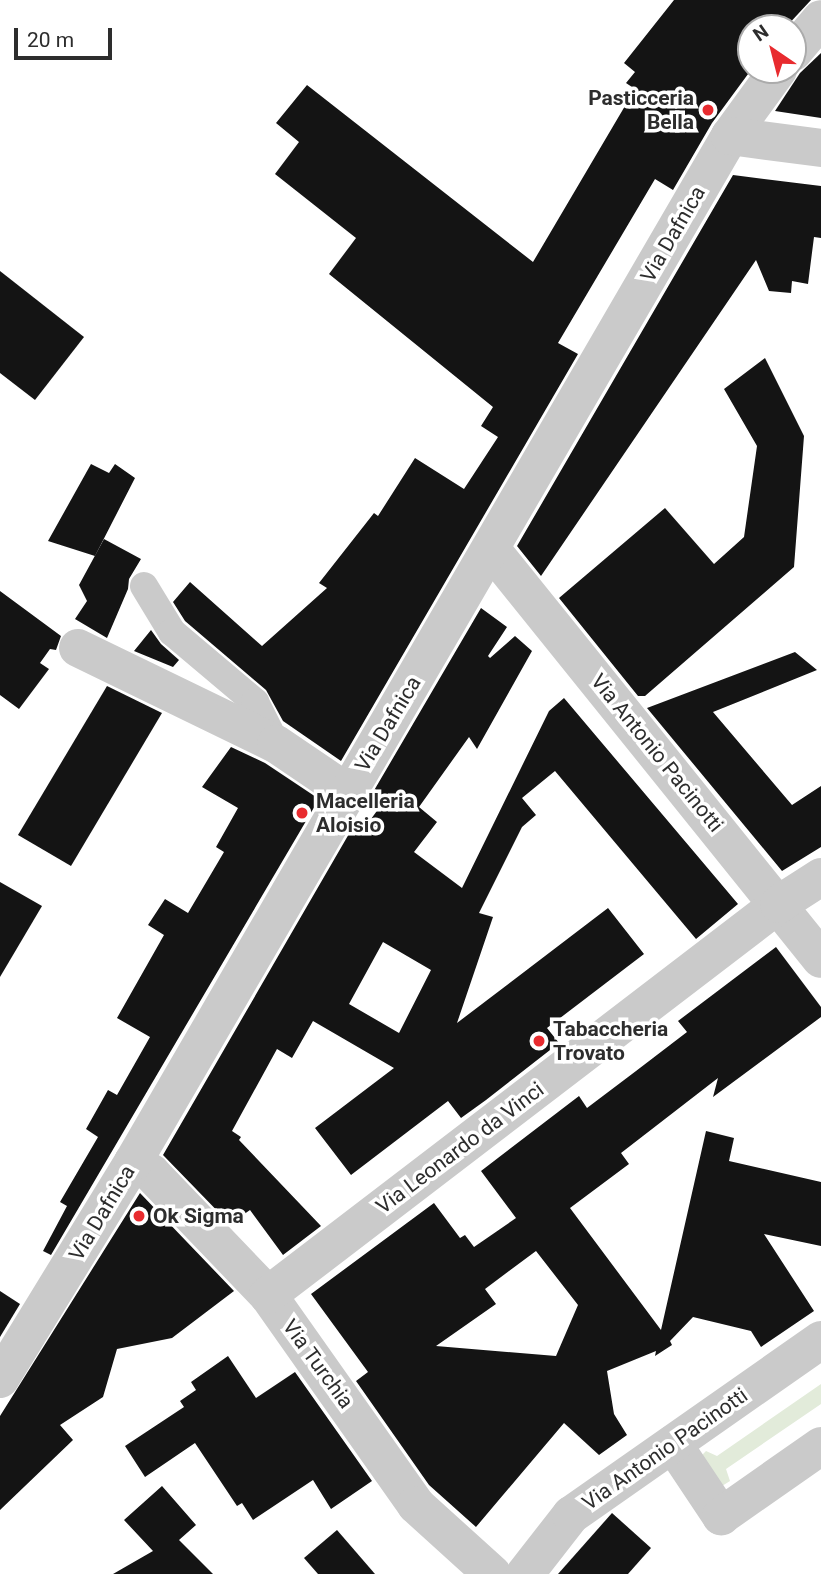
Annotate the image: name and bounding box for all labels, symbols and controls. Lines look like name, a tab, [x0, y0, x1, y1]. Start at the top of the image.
scale bar	[18, 14, 116, 58]
north arrow	[737, 14, 807, 84]
text: N	[749, 20, 773, 46]
text: 20 m	[27, 28, 74, 52]
place label: Pasticceria Bella	[588, 85, 694, 135]
marker: Pasticceria Bella	[700, 102, 716, 118]
street label: Via Dafnica	[635, 181, 711, 287]
street label: Via Antonio Pacinotti	[586, 669, 728, 837]
street label: Via Dafnica	[350, 672, 426, 776]
place label: Macelleria Aloisio	[316, 788, 415, 838]
marker: Macelleria Aloisio	[294, 805, 310, 821]
place label: Tabaccheria Trovato	[553, 1016, 668, 1066]
marker: Tabaccheria Trovato	[531, 1033, 547, 1049]
street label: Via Leonardo da Vinci	[371, 1077, 549, 1219]
street label: Via Dafnica	[64, 1161, 140, 1265]
place label: Ok Sigma	[153, 1203, 244, 1229]
marker: Ok Sigma	[131, 1208, 147, 1224]
street label: Via Turchia	[277, 1314, 359, 1414]
street label: Via Antonio Pacinotti	[577, 1382, 753, 1516]

